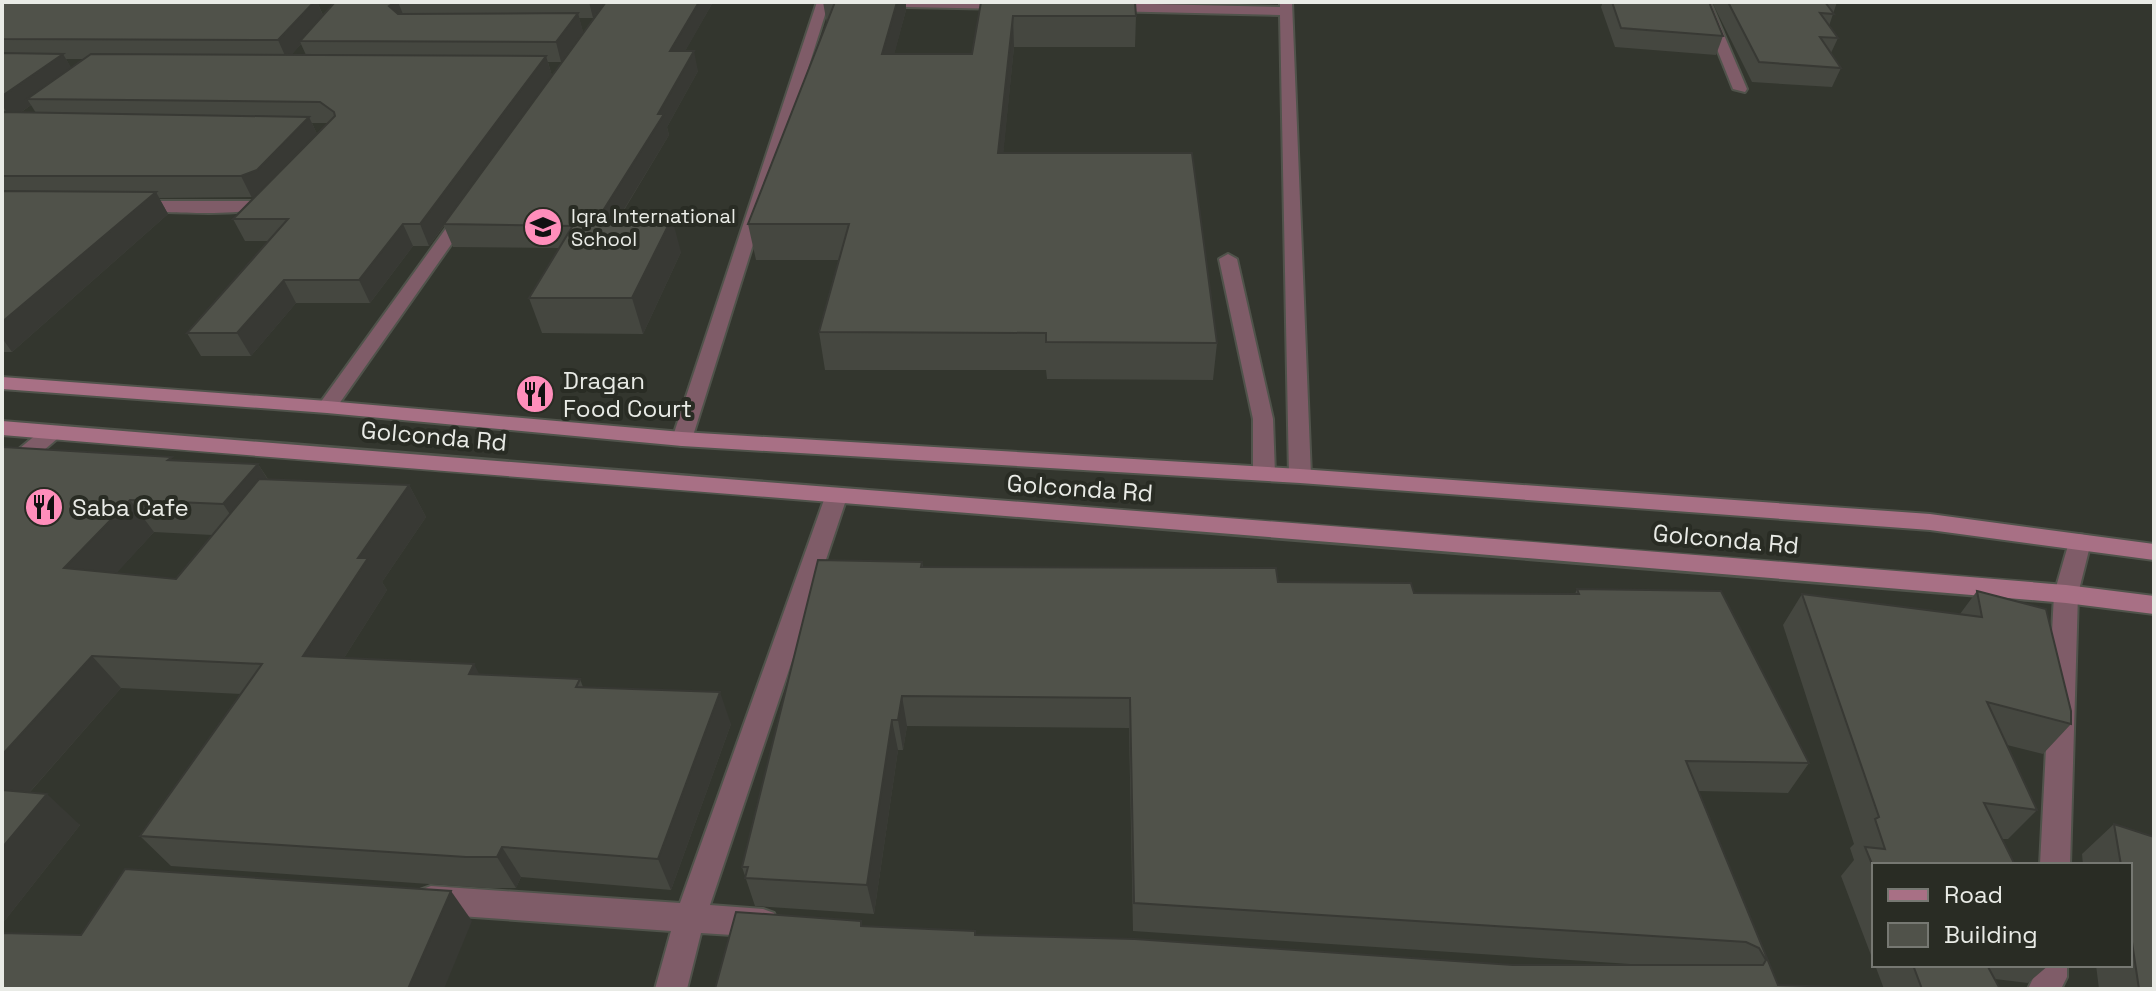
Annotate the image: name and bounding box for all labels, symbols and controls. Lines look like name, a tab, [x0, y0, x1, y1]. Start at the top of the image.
place label: Iqra International School	[571, 203, 736, 252]
school or university icon: Iqra International School	[522, 206, 564, 248]
place label: Dragan Food Court	[563, 365, 692, 424]
restaurant icon: Dragan Food Court	[514, 373, 556, 415]
street label: Golconda Rd	[360, 414, 508, 458]
street label: Golconda Rd	[1006, 467, 1154, 509]
restaurant icon: Saba Cafe	[23, 486, 65, 528]
place label: Saba Cafe	[72, 492, 189, 523]
street label: Golconda Rd	[1652, 517, 1800, 561]
legend	[1872, 863, 2132, 967]
text: Road	[1944, 879, 2003, 910]
text: Building	[1944, 919, 2038, 950]

